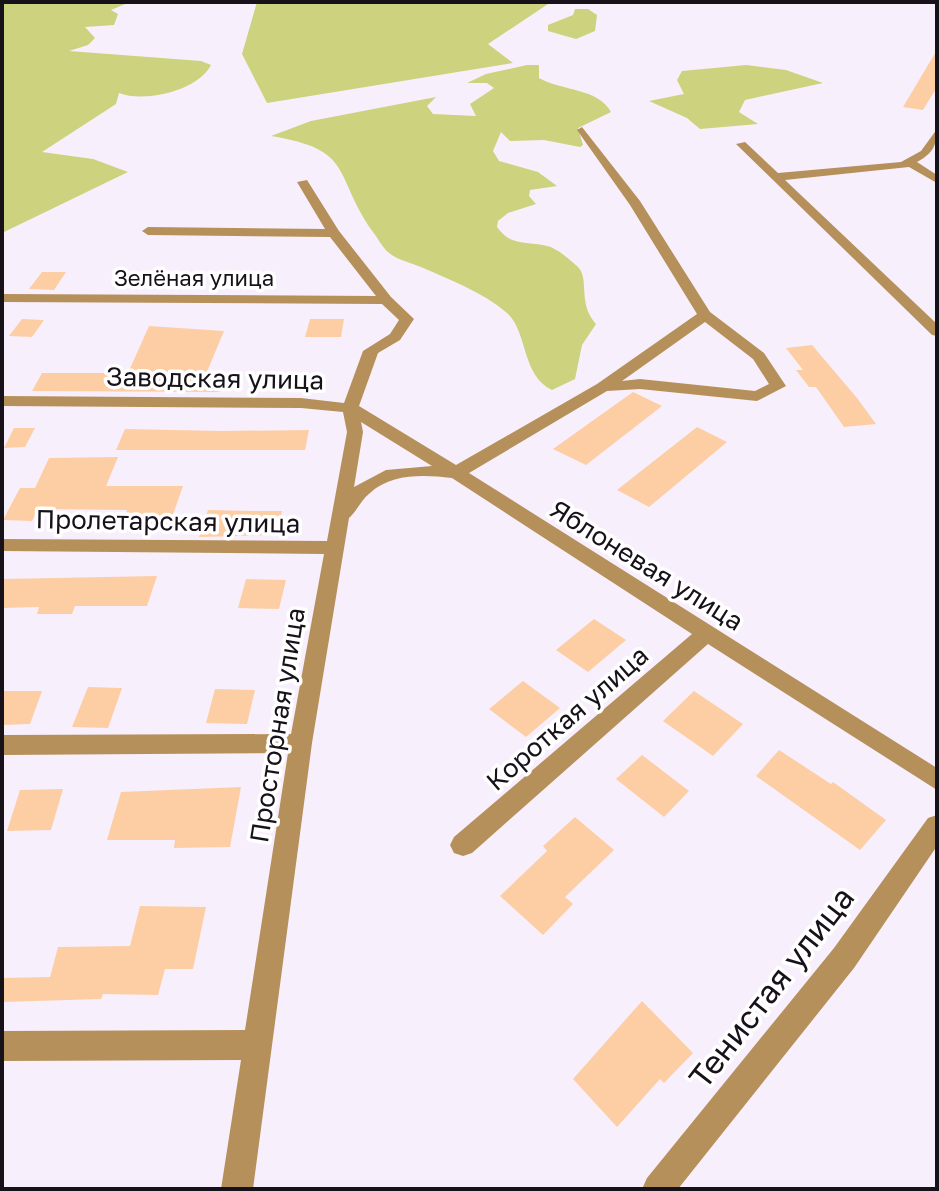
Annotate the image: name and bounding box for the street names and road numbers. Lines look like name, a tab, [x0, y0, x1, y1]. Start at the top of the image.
street label: Зелёная улица	[114, 264, 274, 291]
street label: Заводская улица	[106, 361, 324, 395]
street label: Яблоневая улица	[545, 493, 749, 637]
street label: Пролетарская улица	[35, 503, 301, 539]
street label: Просторная улица	[243, 605, 311, 845]
street label: Короткая улица	[480, 639, 654, 797]
street label: Тенистая улица	[681, 879, 861, 1095]

